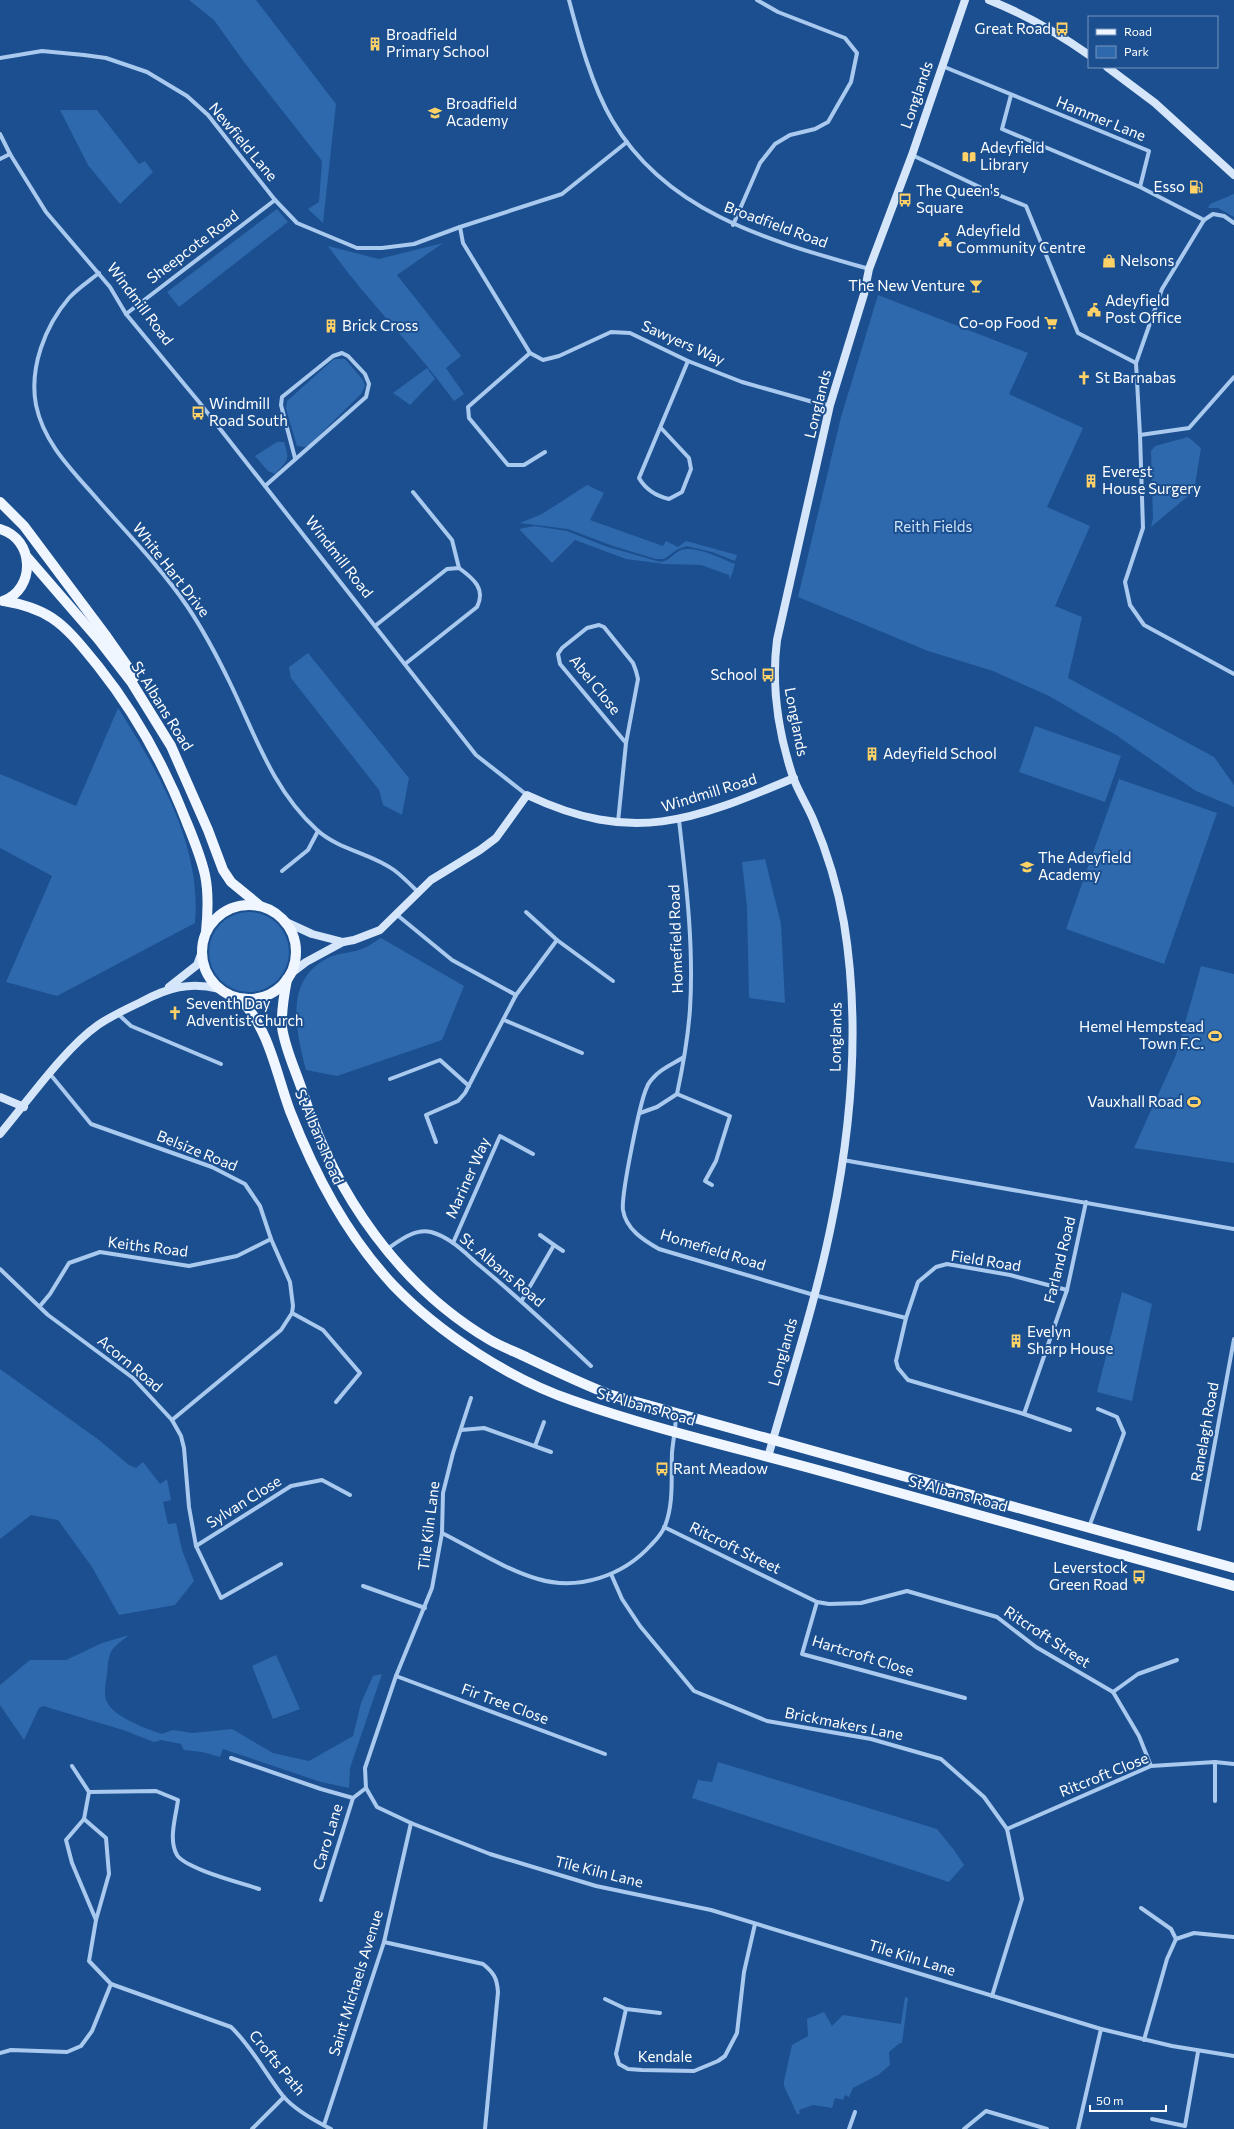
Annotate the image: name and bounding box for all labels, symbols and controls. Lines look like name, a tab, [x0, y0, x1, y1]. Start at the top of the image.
legend	[1088, 16, 1218, 68]
place label: Great Road	[974, 19, 1051, 37]
bus stop icon: Great Road	[1054, 21, 1070, 37]
text: Road	[1124, 24, 1152, 38]
place label: Broadfield Primary School	[386, 25, 489, 60]
building icon: Broadfield Primary School	[367, 36, 383, 52]
text: Park	[1124, 44, 1150, 58]
street label: Longlands	[896, 58, 936, 131]
street label: Hammer Lane	[1054, 92, 1149, 144]
place label: Broadfield Academy	[446, 94, 517, 129]
street label: Newfield Lane	[206, 98, 282, 184]
school or university icon: Broadfield Academy	[427, 105, 443, 121]
place label: Adeyfield Library	[980, 138, 1044, 173]
library icon: Adeyfield Library	[961, 149, 977, 165]
place label: Esso	[1154, 177, 1185, 195]
fuel station icon: Esso	[1188, 179, 1204, 195]
place label: The Queen's Square	[916, 181, 1000, 216]
bus stop icon: The Queen's Square	[897, 192, 913, 208]
street label: Broadfield Road	[722, 197, 831, 251]
street label: Sheepcote Road	[143, 206, 242, 287]
place label: Adeyfield Community Centre	[956, 221, 1086, 256]
public building icon: Adeyfield Community Centre	[937, 232, 953, 248]
place label: Nelsons	[1120, 251, 1174, 269]
shop icon: Nelsons	[1101, 253, 1117, 269]
street label: Windmill Road	[104, 258, 178, 348]
place label: The New Venture	[848, 276, 965, 294]
bar icon: The New Venture	[968, 278, 984, 294]
place label: Adeyfield Post Office	[1105, 291, 1182, 326]
public building icon: Adeyfield Post Office	[1086, 302, 1102, 318]
place label: Co-op Food	[959, 313, 1040, 331]
supermarket icon: Co-op Food	[1043, 315, 1059, 331]
place label: Brick Cross	[342, 316, 419, 334]
street label: Sawyers Way	[639, 316, 728, 369]
building icon: Brick Cross	[323, 318, 339, 334]
street label: Longlands	[800, 367, 834, 440]
place label: St Barnabas	[1095, 368, 1176, 386]
church icon: St Barnabas	[1076, 370, 1092, 386]
place label: Windmill Road South	[209, 394, 288, 429]
bus stop icon: Windmill Road South	[190, 405, 206, 421]
place label: Everest House Surgery	[1102, 462, 1201, 497]
building icon: Everest House Surgery	[1083, 473, 1099, 489]
street label: Windmill Road	[302, 512, 377, 601]
park label: Reith Fields	[894, 517, 972, 535]
street label: White Hart Drive	[129, 519, 214, 620]
street label: Abel Close	[566, 651, 625, 718]
street label: St Albans Road	[128, 658, 197, 753]
place label: School	[710, 665, 757, 683]
bus stop icon: School	[760, 667, 776, 683]
street label: Longlands	[781, 686, 813, 758]
place label: Adeyfield School	[883, 744, 997, 762]
building icon: Adeyfield School	[864, 746, 880, 762]
street label: Windmill Road	[659, 769, 759, 815]
place label: The Adeyfield Academy	[1038, 848, 1131, 883]
school or university icon: The Adeyfield Academy	[1019, 859, 1035, 875]
street label: Homefield Road	[664, 884, 686, 994]
place label: Seventh Day Adventist Church	[186, 994, 303, 1029]
street label: Longlands	[825, 1002, 845, 1072]
church icon: Seventh Day Adventist Church	[167, 1005, 183, 1021]
place label: Hemel Hempstead Town F.C.	[1079, 1017, 1204, 1052]
sports icon: Hemel Hempstead Town F.C.	[1207, 1028, 1223, 1044]
street label: St Albans Road	[292, 1086, 348, 1187]
place label: Vauxhall Road	[1087, 1092, 1183, 1110]
sports icon: Vauxhall Road	[1186, 1094, 1202, 1110]
street label: Belsize Road	[154, 1126, 240, 1174]
street label: Mariner Way	[441, 1134, 493, 1221]
street label: Farland Road	[1040, 1214, 1079, 1305]
street label: Homefield Road	[658, 1224, 768, 1274]
street label: St. Albans Road	[456, 1228, 549, 1310]
street label: Keiths Road	[107, 1232, 189, 1260]
street label: Field Road	[950, 1246, 1023, 1274]
street label: Longlands	[764, 1315, 800, 1388]
place label: Evelyn Sharp House	[1027, 1322, 1113, 1357]
street label: Acorn Road	[95, 1331, 167, 1395]
building icon: Evelyn Sharp House	[1008, 1333, 1024, 1349]
street label: Ranelagh Road	[1186, 1381, 1222, 1483]
street label: St Albans Road	[595, 1383, 698, 1429]
place label: Rant Meadow	[673, 1459, 768, 1477]
bus stop icon: Rant Meadow	[654, 1461, 670, 1477]
street label: Sylvan Close	[203, 1471, 284, 1531]
street label: St Albans Road	[907, 1471, 1010, 1515]
street label: Tile Kiln Lane	[414, 1480, 442, 1572]
street label: Ritcroft Street	[687, 1517, 784, 1577]
place label: Leverstock Green Road	[1049, 1558, 1128, 1593]
bus stop icon: Leverstock Green Road	[1131, 1569, 1147, 1585]
street label: Ritcroft Street	[1001, 1602, 1094, 1671]
street label: Hartcroft Close	[810, 1631, 917, 1679]
street label: Fir Tree Close	[459, 1679, 552, 1727]
street label: Brickmakers Lane	[784, 1703, 905, 1743]
street label: Ritcroft Close	[1056, 1748, 1151, 1800]
street label: Caro Lane	[308, 1801, 346, 1872]
street label: Tile Kiln Lane	[553, 1851, 645, 1891]
street label: Saint Michaels Avenue	[324, 1908, 386, 2058]
street label: Tile Kiln Lane	[867, 1935, 958, 1979]
street label: Crofts Path	[246, 2026, 310, 2099]
street label: Kendale	[638, 2047, 692, 2065]
scale bar	[1090, 2087, 1166, 2113]
text: 50 m	[1096, 2093, 1124, 2107]

